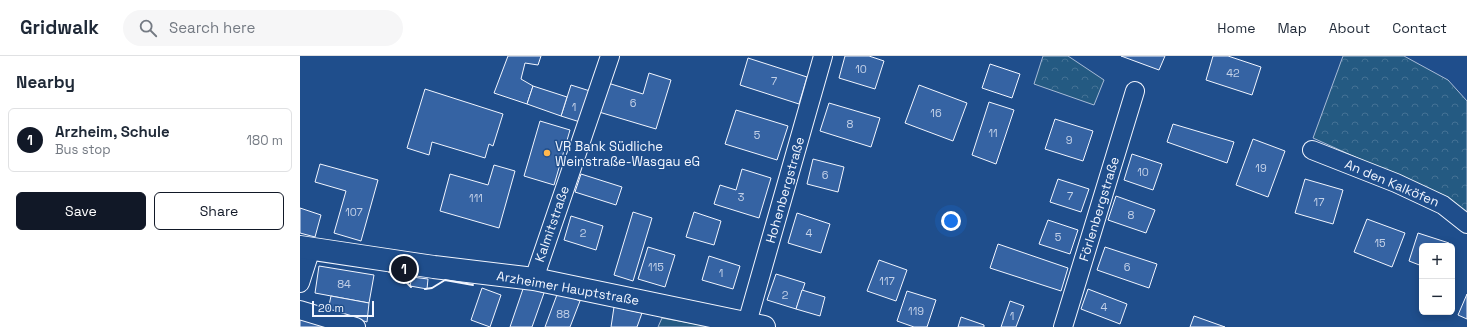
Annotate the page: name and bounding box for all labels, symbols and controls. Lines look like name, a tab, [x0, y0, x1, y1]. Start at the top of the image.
search box	[123, 10, 403, 46]
text: Gridwalk	[20, 15, 99, 40]
icon: search	[137, 17, 159, 39]
text: Search here	[169, 18, 255, 37]
text: Home	[1217, 19, 1255, 37]
text: Map	[1277, 19, 1307, 37]
text: About	[1329, 19, 1370, 37]
text: Contact	[1392, 19, 1447, 37]
house number: 10	[855, 62, 867, 76]
house number: 42	[1226, 66, 1240, 80]
text: Nearby	[16, 71, 75, 93]
house number: 7	[771, 74, 777, 88]
house number: 6	[630, 96, 637, 110]
house number: 1	[572, 100, 576, 114]
house number: 16	[930, 106, 942, 120]
house number: 8	[847, 117, 854, 131]
text: Arzheim, Schule	[55, 122, 170, 141]
house number: 11	[988, 126, 998, 140]
house number: 5	[754, 128, 761, 142]
text: 1	[27, 132, 33, 149]
text: 180 m	[247, 132, 283, 149]
house number: 9	[1066, 133, 1073, 147]
street label: Hohenbergstraße	[762, 135, 808, 245]
place label: VR Bank Südliche Weinstraße-Wasgau eG	[555, 138, 700, 170]
text: Bus stop	[55, 141, 111, 158]
marker: VR Bank Südliche Weinstraße-Wasgau eG	[542, 148, 552, 158]
street label: Förlenbergstraße	[1075, 155, 1123, 263]
street label: An den Kalköfen	[1342, 155, 1442, 211]
house number: 19	[1255, 161, 1267, 175]
house number: 10	[1137, 165, 1149, 179]
house number: 6	[822, 168, 829, 182]
street label: Kalmitstraße	[531, 184, 573, 264]
house number: 7	[1067, 189, 1073, 203]
house number: 3	[738, 190, 745, 204]
house number: 111	[469, 191, 483, 205]
button: Save	[16, 192, 146, 230]
button: Share	[154, 192, 284, 230]
house number: 17	[1314, 195, 1324, 209]
house number: 107	[345, 205, 363, 219]
house number: 8	[1128, 208, 1135, 222]
your location	[941, 211, 961, 231]
house number: 2	[580, 226, 587, 240]
house number: 4	[806, 226, 813, 240]
house number: 5	[1055, 230, 1062, 244]
house number: 15	[1374, 236, 1386, 250]
map controls	[1419, 243, 1455, 315]
button: +	[1419, 243, 1455, 279]
pin: 1	[391, 254, 417, 284]
house number: 115	[648, 260, 664, 274]
house number: 6	[1124, 260, 1131, 274]
house number: 1	[719, 266, 723, 280]
street label: Arzheimer Hauptstraße	[495, 267, 641, 309]
house number: 117	[879, 274, 895, 288]
house number: 84	[337, 277, 351, 291]
button: −	[1419, 279, 1455, 315]
house number: 2	[782, 288, 789, 302]
scale bar	[312, 299, 374, 318]
house number: 4	[1101, 300, 1108, 314]
text: 20 m	[318, 301, 344, 315]
house number: 119	[908, 304, 924, 318]
house number: 88	[556, 307, 570, 321]
house number: 1	[1010, 309, 1014, 323]

